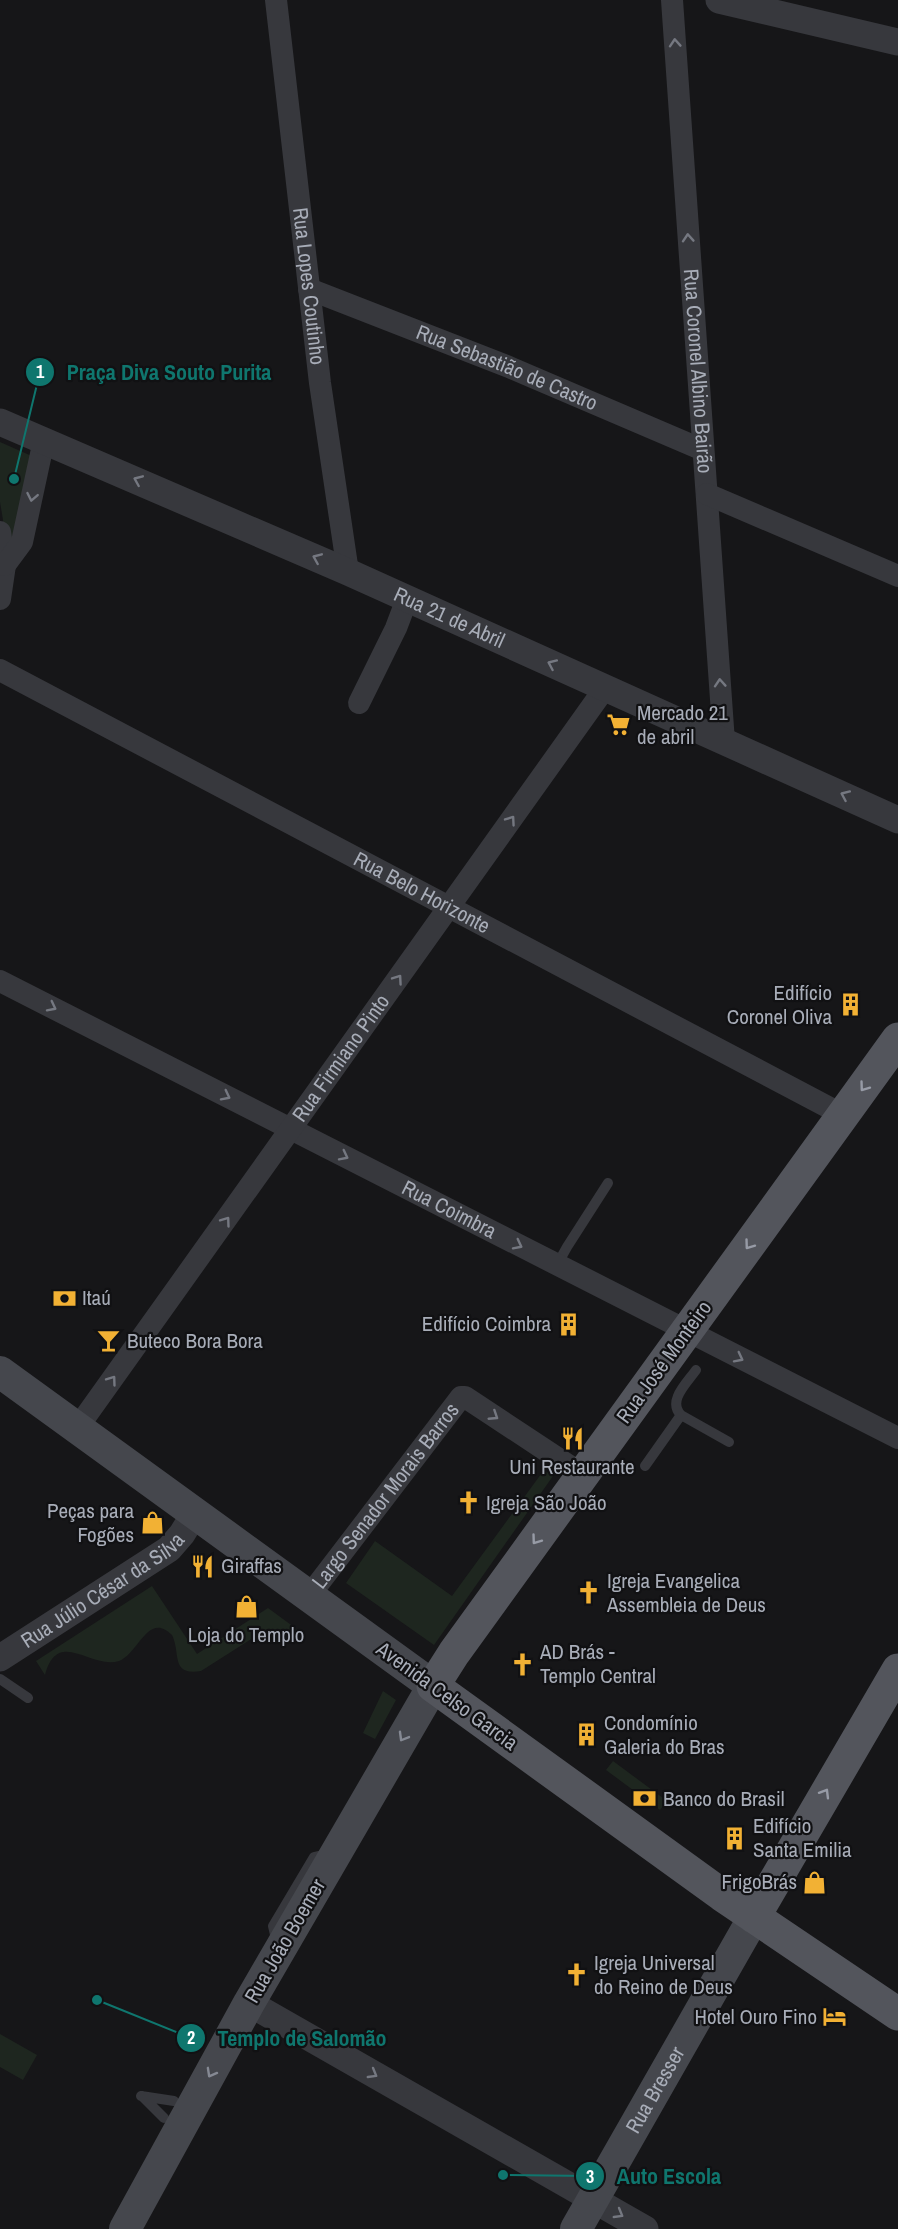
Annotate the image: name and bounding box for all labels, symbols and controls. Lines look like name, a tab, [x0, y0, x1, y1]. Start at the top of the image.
one-way arrow	[669, 39, 682, 48]
street label: Rua Lopes Coutinho	[286, 206, 333, 366]
one-way arrow	[682, 233, 695, 242]
street label: Rua Coronel Albino Bairão	[677, 268, 720, 474]
street label: Rua Sebastião de Castro	[412, 317, 602, 417]
callout: Praça Diva Souto Purita	[25, 352, 283, 392]
text: Praça Diva Souto Purita	[67, 357, 271, 387]
text: 1	[36, 359, 45, 384]
one-way arrow	[133, 476, 144, 488]
one-way arrow	[27, 492, 40, 502]
one-way arrow	[312, 553, 323, 565]
street label: Rua 21 de Abril	[389, 580, 510, 655]
one-way arrow	[547, 659, 558, 671]
one-way arrow	[714, 679, 727, 688]
place label: Mercado 21 de abril	[637, 698, 728, 751]
supermarket icon: Mercado 21 de abril	[606, 712, 632, 738]
one-way arrow	[840, 790, 851, 802]
one-way arrow	[504, 816, 515, 827]
street label: Rua Belo Horizonte	[349, 844, 495, 940]
one-way arrow	[391, 975, 402, 986]
place label: Edifício Coronel Oliva	[727, 978, 832, 1031]
street label: Rua Firmiano Pinto	[285, 988, 396, 1128]
building icon: Edifício Coronel Oliva	[837, 992, 863, 1018]
one-way arrow	[46, 1000, 57, 1012]
one-way arrow	[860, 1080, 871, 1091]
one-way arrow	[219, 1089, 230, 1100]
one-way arrow	[337, 1149, 348, 1160]
street label: Rua Coimbra	[397, 1173, 502, 1245]
one-way arrow	[218, 1217, 229, 1228]
one-way arrow	[511, 1237, 522, 1249]
one-way arrow	[746, 1238, 757, 1249]
place label: Itaú	[82, 1283, 111, 1312]
bank icon: Itaú	[51, 1285, 77, 1311]
street label: Rua José Monteiro	[609, 1294, 718, 1429]
place label: Edifício Coimbra	[422, 1309, 551, 1338]
building icon: Edifício Coimbra	[556, 1311, 582, 1337]
place label: Buteco Bora Bora	[127, 1326, 263, 1355]
bar icon: Buteco Bora Bora	[96, 1328, 122, 1354]
one-way arrow	[733, 1351, 744, 1362]
one-way arrow	[105, 1375, 116, 1386]
street label: Largo Senador Morais Barros	[305, 1397, 465, 1595]
one-way arrow	[488, 1409, 499, 1420]
restaurant icon: Uni Restaurante	[559, 1426, 585, 1452]
place label: Uni Restaurante	[509, 1452, 635, 1481]
place label: Igreja São João	[486, 1488, 607, 1517]
church icon: Igreja São João	[455, 1490, 481, 1516]
place label: Peças para Fogões	[47, 1496, 134, 1549]
shop icon: Peças para Fogões	[139, 1510, 165, 1536]
street label: Rua Júlio César da Silva	[15, 1526, 191, 1655]
one-way arrow	[532, 1533, 543, 1544]
place label: Giraffas	[221, 1551, 282, 1580]
restaurant icon: Giraffas	[190, 1553, 216, 1579]
place label: Igreja Evangelica Assembleia de Deus	[606, 1566, 766, 1619]
church icon: Igreja Evangelica Assembleia de Deus	[576, 1580, 602, 1606]
shop icon: Loja do Templo	[233, 1594, 259, 1620]
place label: Loja do Templo	[188, 1620, 304, 1649]
street label: Avenida Celso Garcia	[370, 1634, 524, 1757]
place label: AD Brás - Templo Central	[539, 1637, 656, 1690]
church icon: AD Brás - Templo Central	[509, 1651, 535, 1677]
place label: Condomínio Galeria do Bras	[604, 1708, 725, 1761]
building icon: Condomínio Galeria do Bras	[573, 1722, 599, 1748]
one-way arrow	[399, 1731, 410, 1741]
place label: Banco do Brasil	[663, 1784, 785, 1813]
bank icon: Banco do Brasil	[632, 1786, 658, 1812]
one-way arrow	[818, 1789, 830, 1799]
place label: Edifício Santa Emilia	[753, 1811, 852, 1864]
building icon: Edifício Santa Emilia	[722, 1825, 748, 1851]
place label: FrigoBrás	[721, 1867, 797, 1896]
shop icon: FrigoBrás	[802, 1869, 828, 1895]
street label: Rua João Boemer	[237, 1873, 332, 2008]
place label: Igreja Universal do Reino de Deus	[594, 1948, 733, 2001]
church icon: Igreja Universal do Reino de Deus	[563, 1962, 589, 1988]
place label: Hotel Ouro Fino	[694, 2002, 817, 2031]
hotel icon: Hotel Ouro Fino	[822, 2004, 848, 2030]
callout: Templo de Salomão	[176, 2018, 399, 2058]
text: Templo de Salomão	[217, 2023, 387, 2053]
text: 2	[187, 2025, 195, 2050]
street label: Rua Bresser	[619, 2041, 691, 2139]
one-way arrow	[207, 2067, 218, 2077]
one-way arrow	[367, 2067, 377, 2078]
callout: Auto Escola	[575, 2156, 734, 2196]
text: Auto Escola	[617, 2161, 721, 2191]
text: 3	[586, 2164, 594, 2189]
one-way arrow	[613, 2207, 623, 2218]

